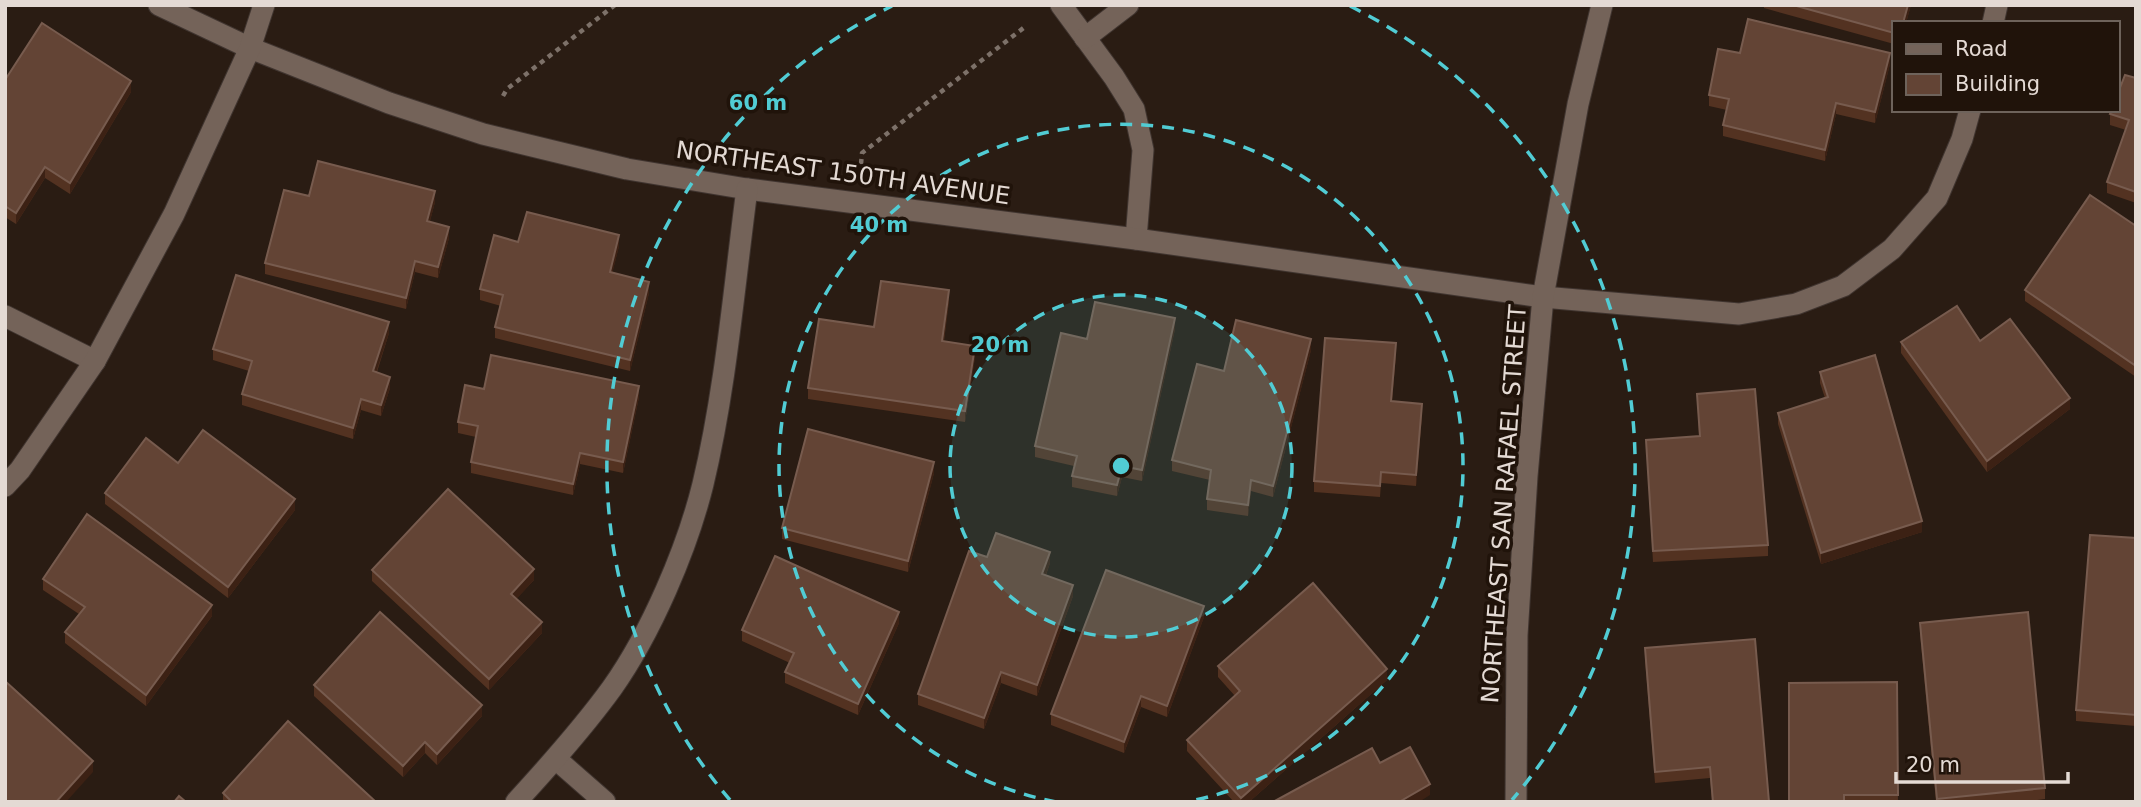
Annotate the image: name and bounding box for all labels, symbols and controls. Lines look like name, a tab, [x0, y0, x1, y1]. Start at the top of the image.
legend	[1892, 21, 2120, 112]
text: Road	[1955, 37, 2008, 61]
text: Building	[1955, 72, 2040, 96]
text: 60 m	[729, 91, 787, 115]
street label: NORTHEAST 150TH AVENUE	[674, 136, 1012, 210]
text: 40 m	[850, 213, 908, 237]
street label: NORTHEAST SAN RAFAEL STREET	[1476, 304, 1532, 704]
text: 20 m	[971, 333, 1029, 357]
centre of rings	[1109, 454, 1133, 478]
scale bar	[1896, 740, 2068, 784]
text: 20 m	[1906, 753, 1960, 777]

